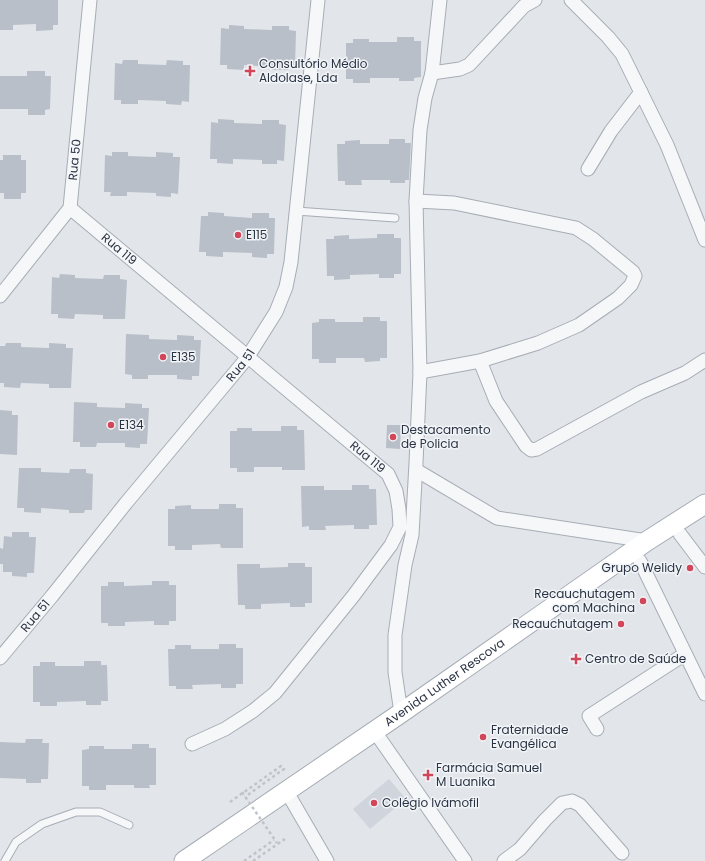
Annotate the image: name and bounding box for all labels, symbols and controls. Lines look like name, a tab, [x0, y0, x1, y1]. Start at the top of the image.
place label: Consultório Médio Aldolase, Lda	[259, 55, 368, 86]
marker: Consultório Médio Aldolase, Lda	[244, 65, 256, 77]
street label: Rua 50	[64, 138, 85, 181]
place label: E115	[246, 226, 267, 243]
street label: Rua 119	[98, 229, 141, 269]
marker: E115	[233, 230, 243, 240]
street label: Rua 51	[222, 345, 259, 385]
place label: E135	[171, 348, 196, 365]
marker: E135	[158, 352, 168, 362]
place label: E134	[119, 416, 144, 433]
marker: E134	[106, 420, 116, 430]
place label: Destacamento de Policia	[401, 421, 491, 452]
marker: Destacamento de Policia	[388, 432, 398, 442]
street label: Rua 119	[347, 437, 389, 476]
place label: Grupo Welidy	[602, 559, 682, 576]
marker: Grupo Welidy	[685, 563, 695, 573]
place label: Recauchutagem com Machina	[534, 585, 635, 616]
street label: Rua 51	[16, 596, 54, 635]
marker: Recauchutagem com Machina	[638, 596, 648, 606]
place label: Recauchutagem	[512, 615, 613, 632]
marker: Recauchutagem	[616, 619, 626, 629]
street label: Avenida Luther Rescova	[381, 634, 508, 730]
place label: Centro de Saúde	[585, 650, 686, 667]
marker: Centro de Saúde	[570, 653, 582, 665]
place label: Fraternidade Evangélica	[491, 721, 568, 752]
marker: Fraternidade Evangélica	[478, 732, 488, 742]
place label: Farmácia Samuel M Luanika	[436, 759, 542, 790]
marker: Farmácia Samuel M Luanika	[423, 770, 433, 780]
place label: Colégio Ivámofil	[382, 794, 479, 811]
marker: Colégio Ivámofil	[369, 798, 379, 808]

